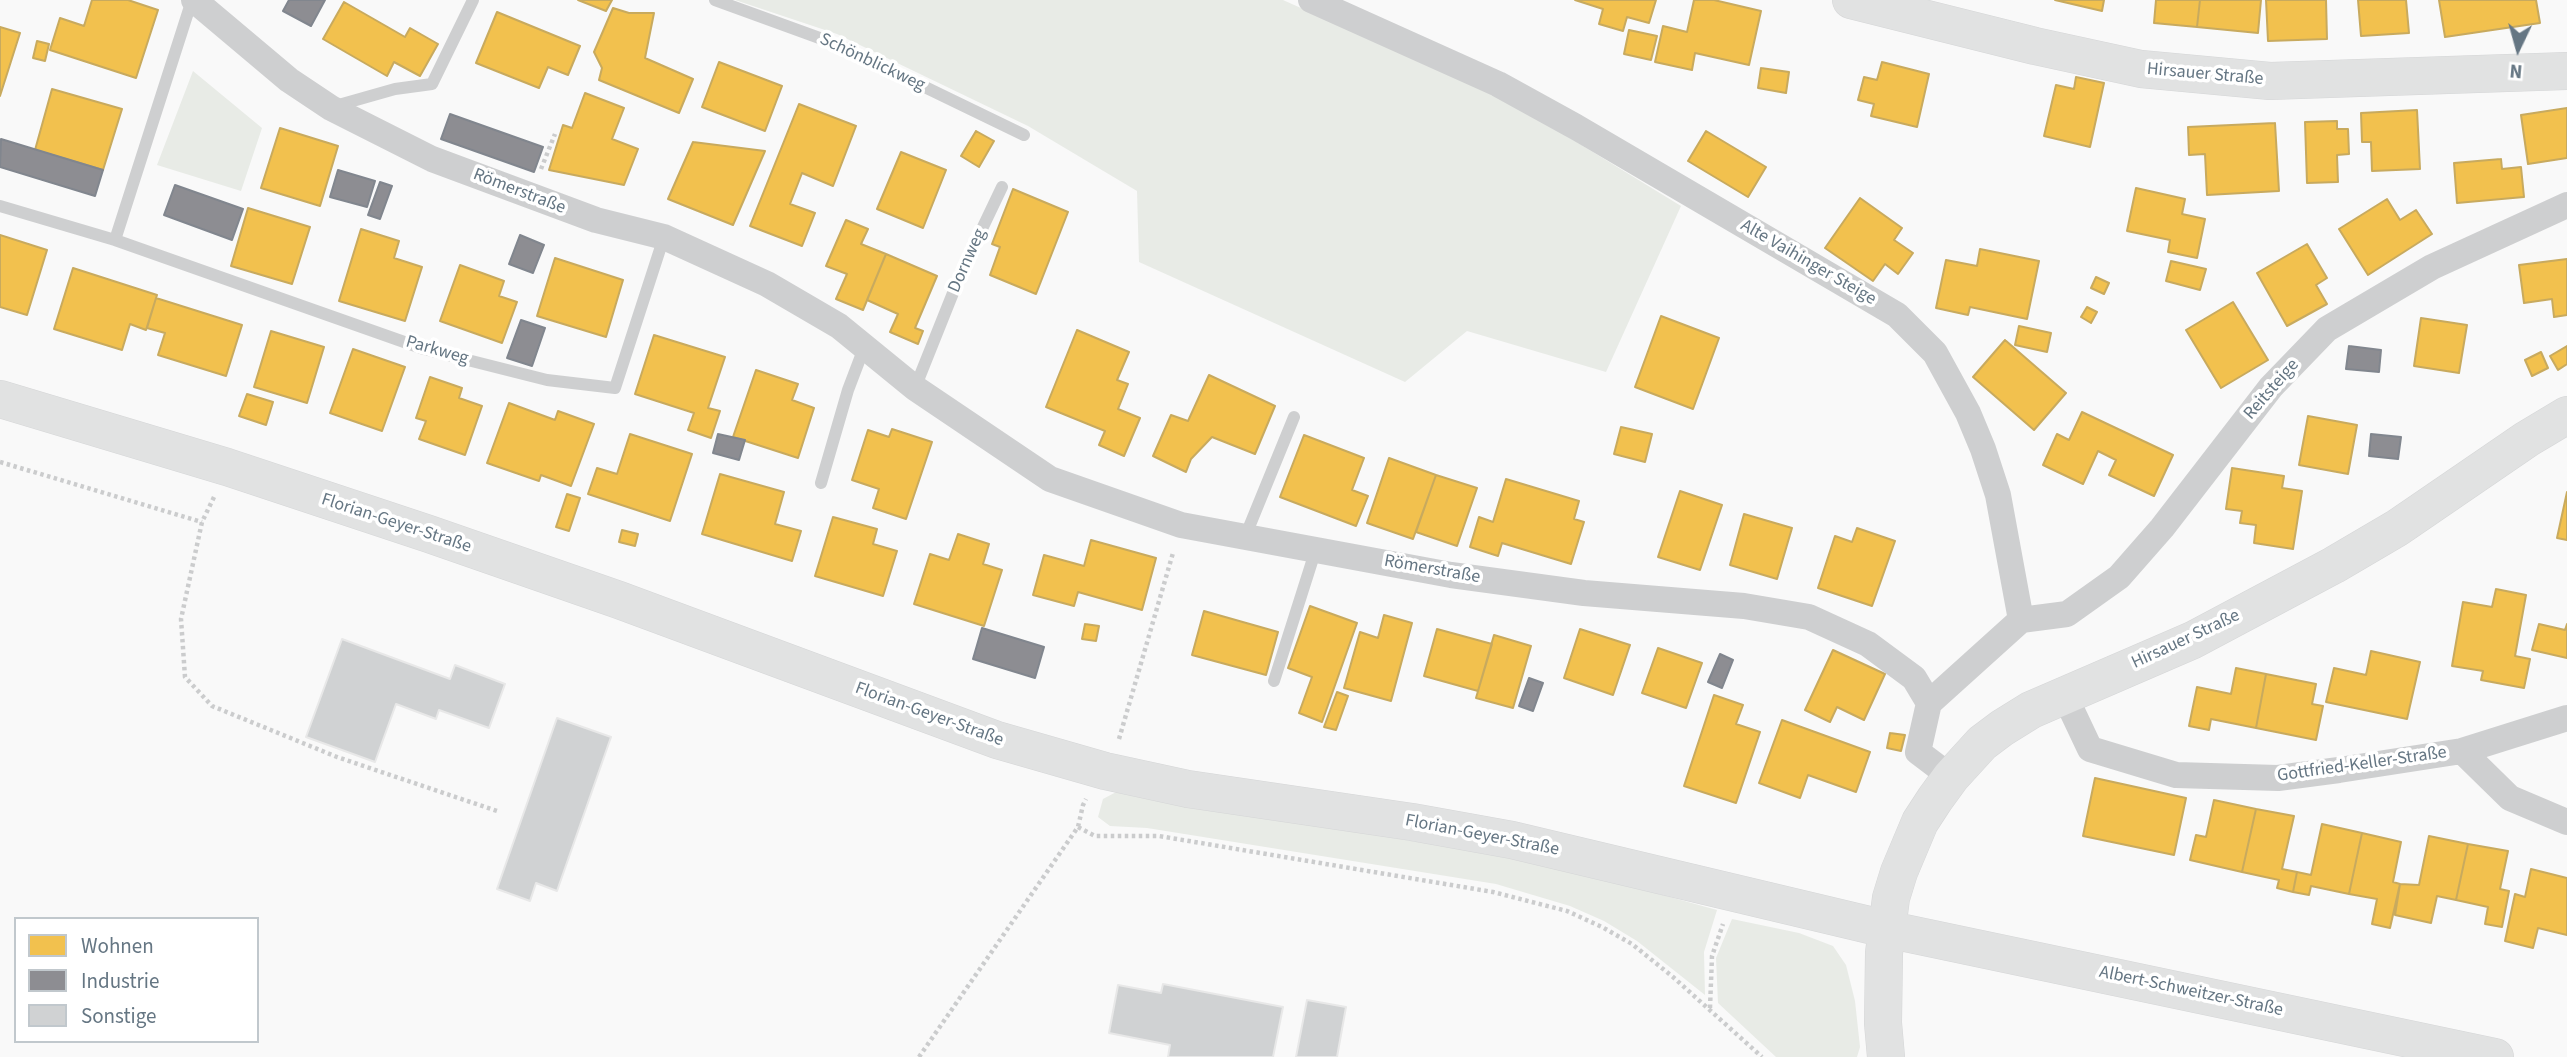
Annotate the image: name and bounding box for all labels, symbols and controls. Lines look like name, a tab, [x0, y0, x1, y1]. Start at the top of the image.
north arrow	[2483, 14, 2553, 84]
street label: Schönblickweg	[816, 29, 928, 97]
text: N	[2509, 56, 2524, 84]
street label: Hirsauer Straße	[2146, 59, 2264, 91]
street label: Römerstraße	[470, 164, 568, 220]
street label: Alte Vaihinger Steige	[1736, 215, 1880, 311]
street label: Dornweg	[944, 226, 992, 296]
street label: Parkweg	[403, 332, 471, 370]
street label: Reitsteige	[2240, 355, 2304, 425]
street label: Florian-Geyer-Straße	[318, 490, 474, 558]
street label: Römerstraße	[1382, 551, 1482, 589]
street label: Hirsauer Straße	[2128, 605, 2244, 675]
street label: Florian-Geyer-Straße	[852, 678, 1006, 752]
street label: Gottfried-Keller-Straße	[2276, 742, 2448, 788]
street label: Florian-Geyer-Straße	[1403, 810, 1561, 862]
legend	[14, 917, 259, 1043]
text: Wohnen	[81, 931, 154, 961]
street label: Albert-Schweitzer-Straße	[2097, 962, 2285, 1022]
text: Industrie	[81, 966, 159, 996]
text: Sonstige	[81, 1001, 156, 1031]

